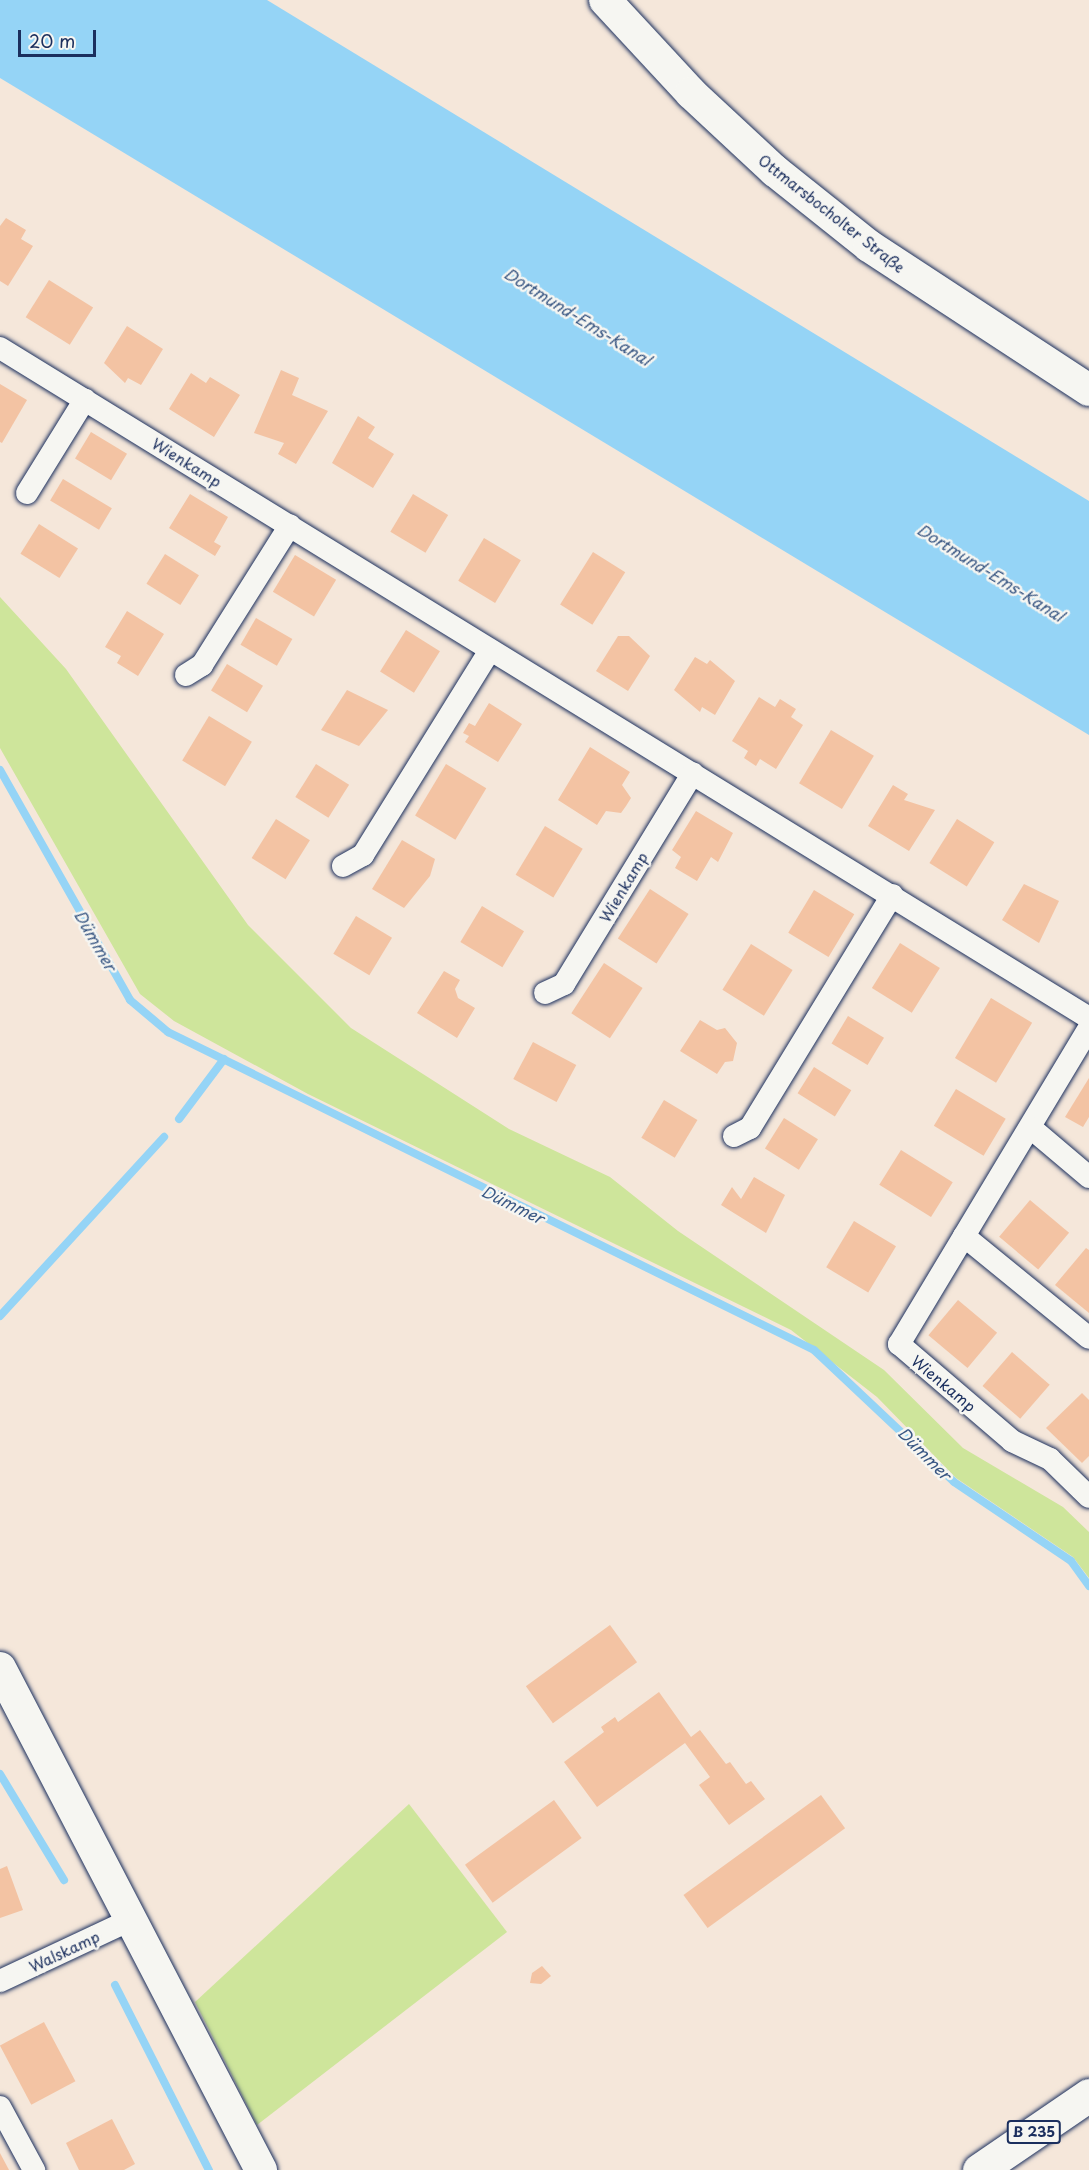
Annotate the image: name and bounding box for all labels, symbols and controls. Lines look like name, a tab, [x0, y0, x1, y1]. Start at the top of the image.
scale bar	[21, 18, 99, 56]
text: 20 m	[29, 27, 75, 54]
street label: Ottmarsbocholter Straße	[755, 150, 909, 276]
water label: Dortmund-Ems-Kanal	[501, 263, 655, 369]
street label: Wienkamp	[149, 434, 225, 490]
water label: Dortmund-Ems-Kanal	[914, 519, 1068, 625]
street label: Wienkamp	[595, 849, 651, 925]
water label: Dümmer	[71, 906, 121, 974]
water label: Dümmer	[479, 1181, 547, 1227]
street label: Wienkamp	[908, 1351, 980, 1415]
water label: Dümmer	[895, 1423, 955, 1483]
street label: Walskamp	[26, 1927, 102, 1975]
road number: B 235	[1007, 2121, 1061, 2143]

